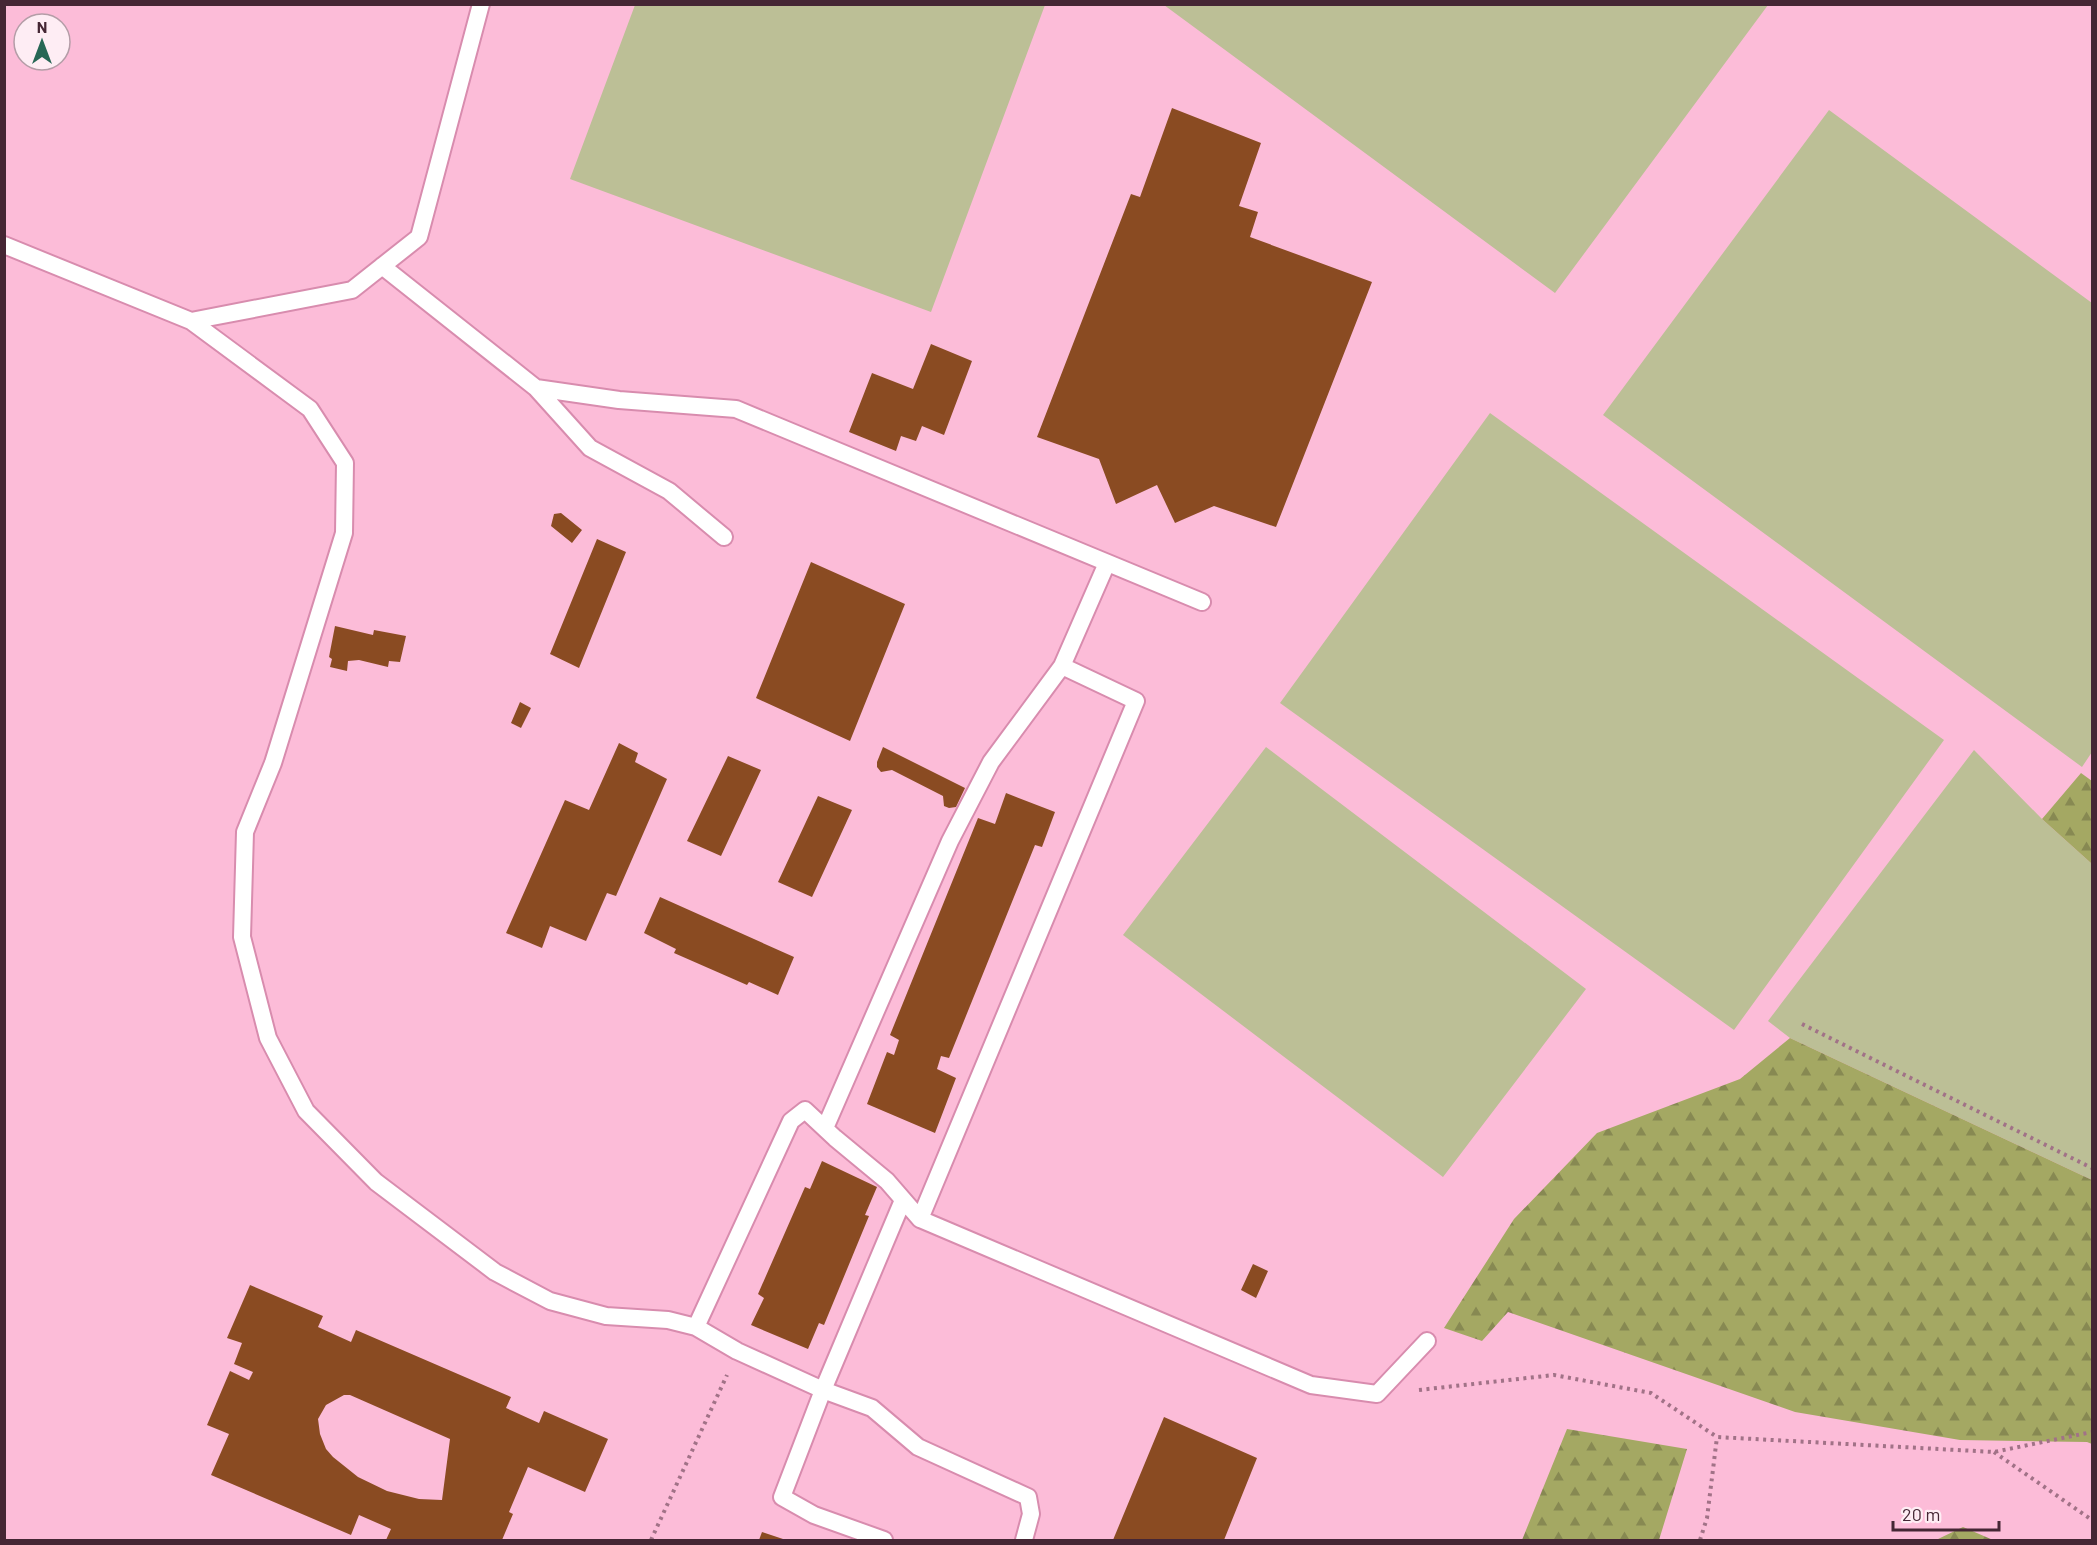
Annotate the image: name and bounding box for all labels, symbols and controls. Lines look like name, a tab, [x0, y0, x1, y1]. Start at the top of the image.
north arrow	[12, 12, 72, 72]
text: N	[37, 17, 47, 36]
scale bar	[1893, 1494, 2000, 1532]
text: 20 m	[1902, 1503, 1940, 1525]

